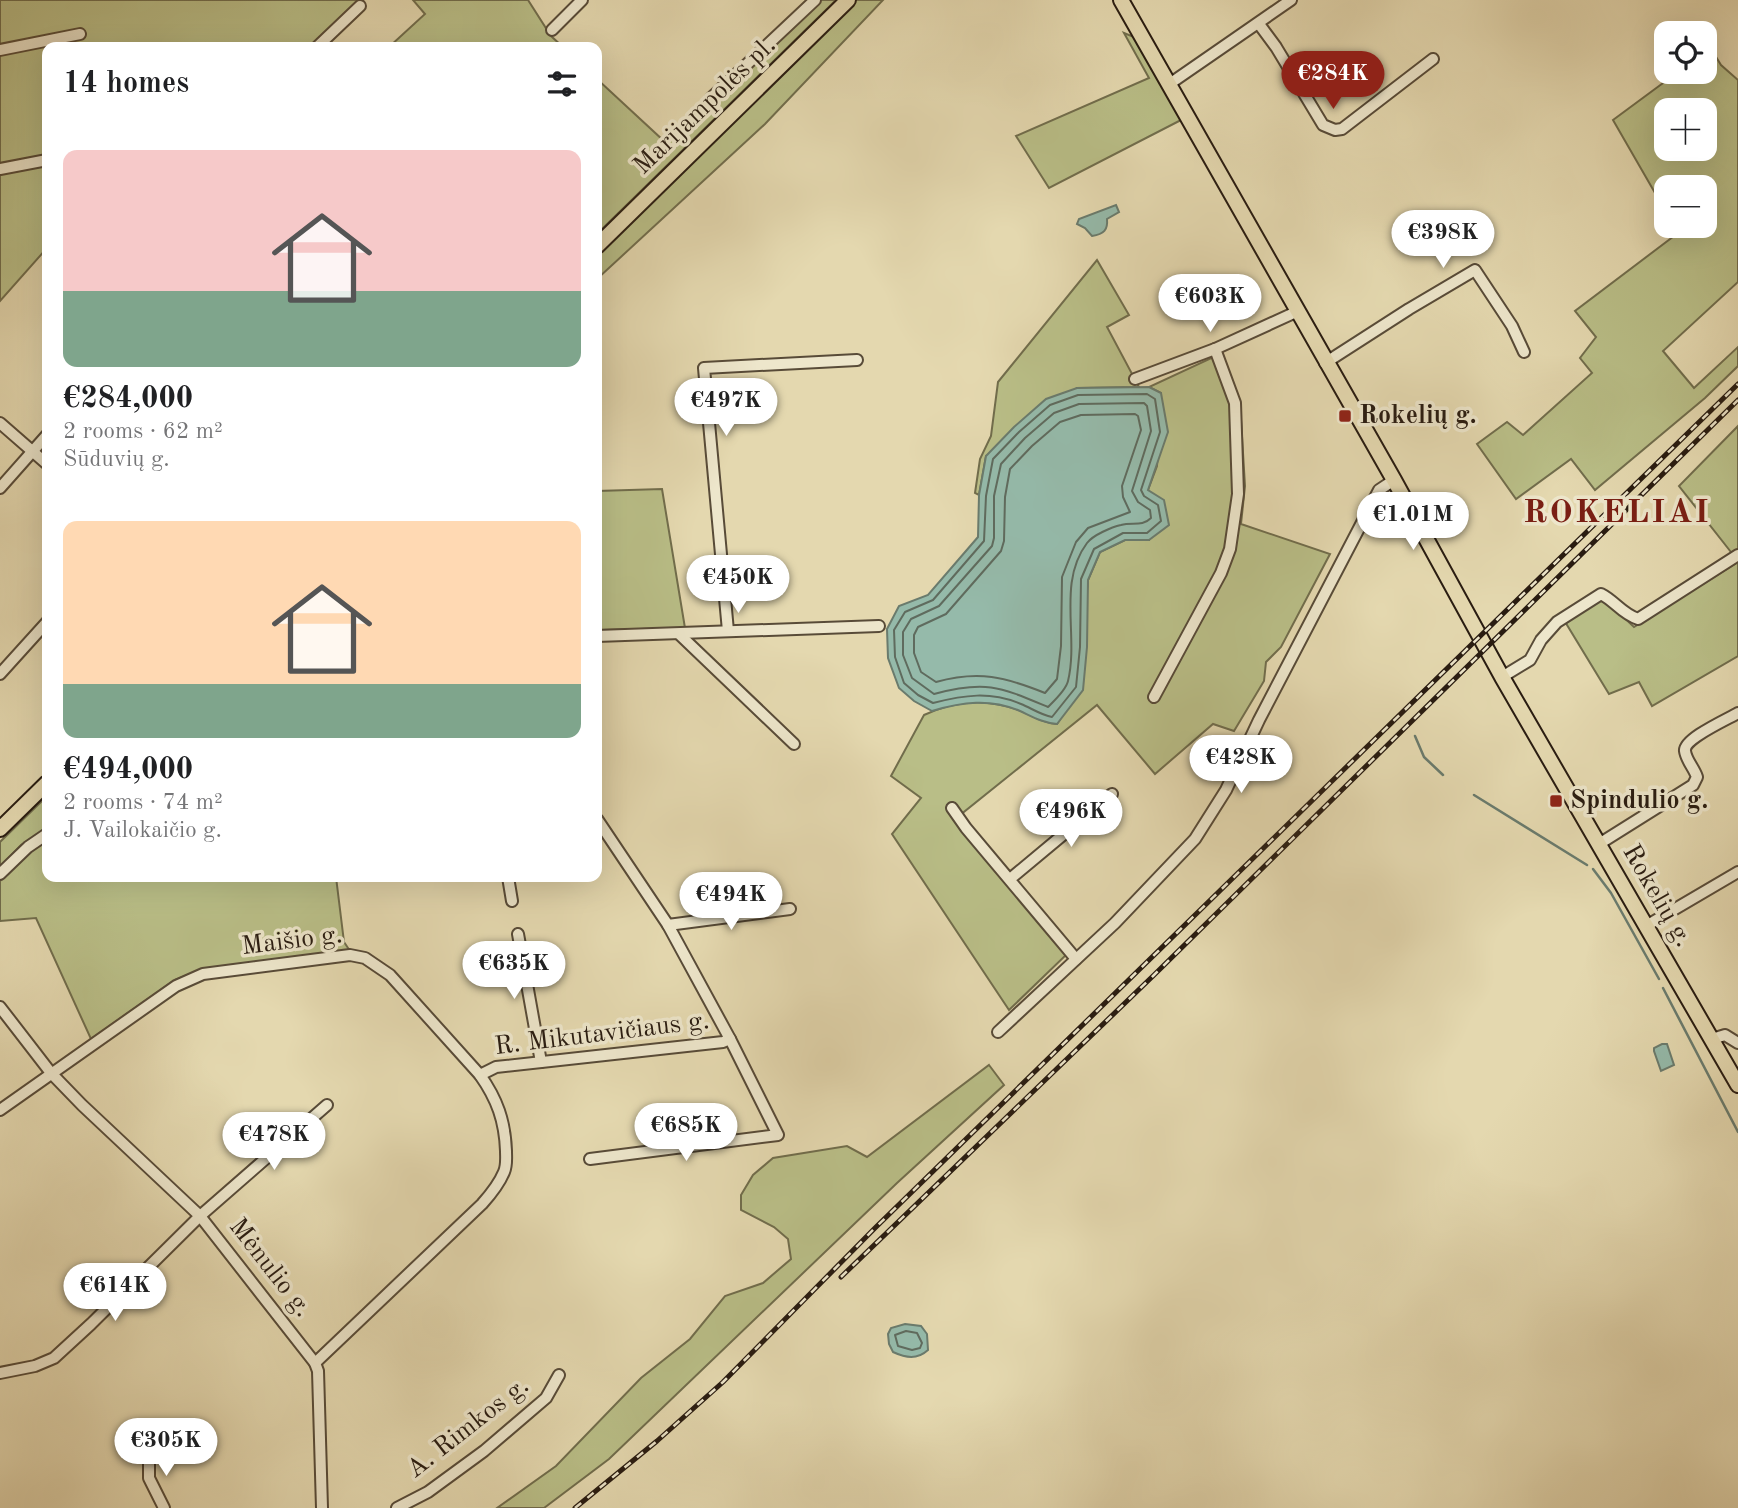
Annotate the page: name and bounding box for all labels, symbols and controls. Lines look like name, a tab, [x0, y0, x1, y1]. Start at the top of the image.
map controls	[1654, 21, 1717, 238]
button: locate	[1654, 21, 1717, 84]
street label: Marijampolės pl.	[629, 32, 781, 180]
pin: €284K	[1284, 52, 1382, 111]
text: €284K	[1297, 62, 1369, 85]
icon: filters	[543, 65, 581, 103]
text: 14 homes	[63, 69, 189, 99]
button: +	[1654, 98, 1717, 161]
button: −	[1654, 175, 1717, 238]
icon: home	[259, 195, 385, 321]
pin: €398K	[1394, 210, 1492, 270]
text: €398K	[1407, 221, 1479, 244]
pin: €603K	[1161, 274, 1259, 334]
text: €603K	[1174, 285, 1246, 308]
pin: €497K	[677, 378, 775, 438]
text: €284,000	[63, 384, 193, 414]
text: €497K	[690, 389, 762, 412]
place label: Rokelių g.	[1359, 403, 1477, 429]
marker: Rokelių g.	[1337, 408, 1353, 424]
text: 2 rooms · 62 m²	[63, 420, 223, 443]
text: Sūduvių g.	[63, 448, 170, 471]
pin: €1.01M	[1356, 492, 1470, 552]
district label: ROKELIAI	[1523, 497, 1711, 530]
text: €1.01M	[1373, 503, 1453, 526]
pin: €450K	[689, 556, 787, 615]
icon: home	[259, 566, 385, 692]
text: €450K	[702, 566, 774, 589]
pin: €428K	[1192, 736, 1290, 795]
text: €428K	[1205, 746, 1277, 769]
text: €494,000	[63, 755, 193, 785]
place label: Spindulio g.	[1570, 788, 1708, 814]
pin: €496K	[1022, 790, 1120, 849]
text: 2 rooms · 74 m²	[63, 791, 223, 814]
marker: Spindulio g.	[1548, 793, 1564, 809]
text: €496K	[1035, 800, 1107, 823]
text: J. Vailokaičio g.	[63, 819, 222, 842]
street label: Rokelių g.	[1617, 840, 1697, 952]
pin: €494K	[682, 872, 780, 932]
text: €494K	[695, 883, 767, 906]
street label: Maišio g.	[240, 922, 344, 960]
pin: €635K	[465, 942, 563, 1001]
text: €635K	[478, 952, 550, 975]
street label: R. Mikutavičiaus g.	[493, 1008, 711, 1060]
pin: €685K	[637, 1104, 735, 1163]
pin: €478K	[225, 1112, 323, 1172]
text: €685K	[650, 1114, 722, 1137]
text: €478K	[238, 1123, 310, 1146]
street label: Mėnulio g.	[224, 1214, 316, 1322]
pin: €614K	[66, 1264, 164, 1323]
text: €614K	[79, 1274, 151, 1297]
street label: A. Rimkos g.	[402, 1372, 534, 1484]
pin: €305K	[117, 1418, 215, 1478]
text: €305K	[130, 1429, 202, 1452]

